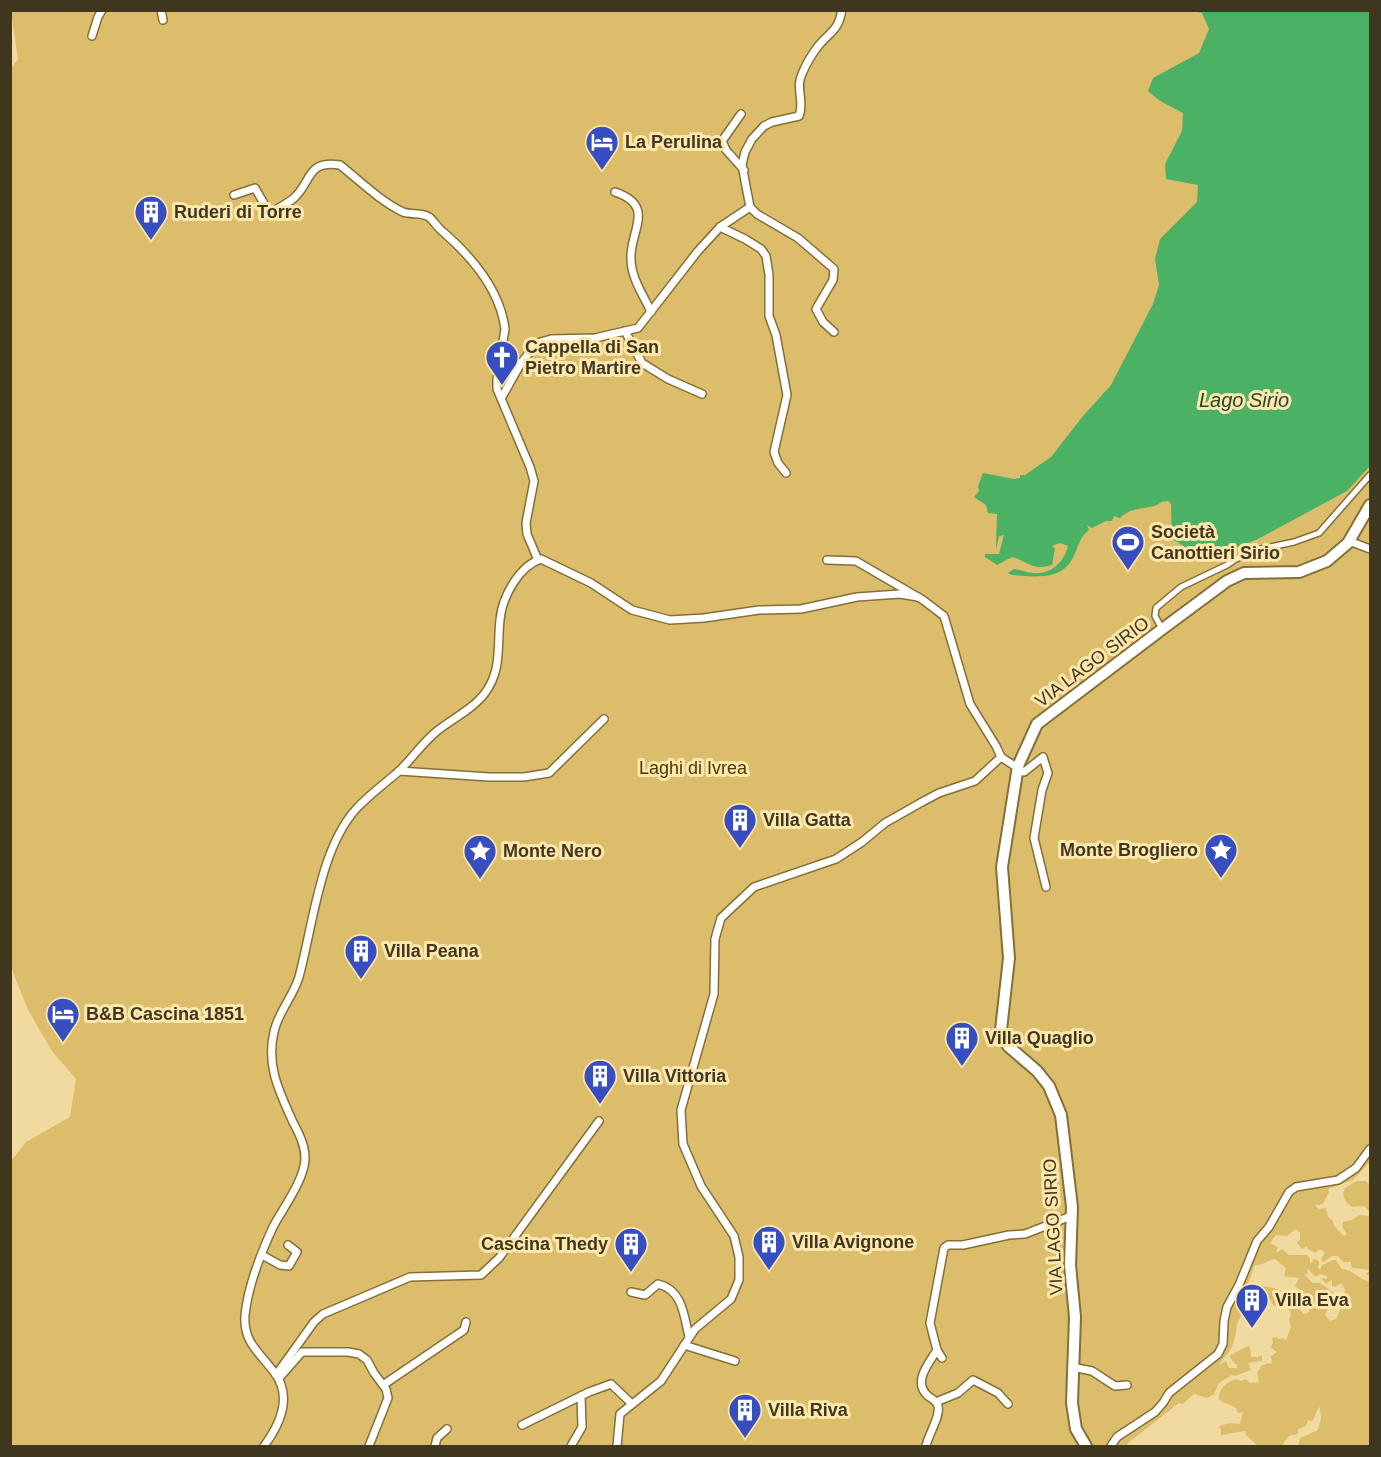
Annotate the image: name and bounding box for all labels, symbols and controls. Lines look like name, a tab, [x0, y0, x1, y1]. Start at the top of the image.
hotel icon: La Perulina	[584, 124, 620, 171]
place label: La Perulina	[625, 132, 723, 152]
building icon: Ruderi di Torre	[133, 194, 169, 241]
place label: Ruderi di Torre	[174, 202, 302, 222]
place label: Cappella di San Pietro Martire	[525, 337, 659, 378]
church icon: Cappella di San Pietro Martire	[484, 339, 520, 386]
water label: Lago Sirio	[1199, 389, 1289, 411]
place label: Società Canottieri Sirio	[1151, 522, 1280, 563]
sports icon: Società Canottieri Sirio	[1110, 524, 1146, 571]
street label: VIA LAGO SIRIO	[1031, 613, 1153, 711]
park label: Laghi di Ivrea	[639, 758, 748, 778]
building icon: Villa Gatta	[722, 802, 758, 849]
place label: Villa Gatta	[763, 810, 852, 830]
place icon: Monte Brogliero	[1203, 832, 1239, 879]
place icon: Monte Nero	[462, 833, 498, 880]
place label: Monte Brogliero	[1060, 840, 1198, 860]
place label: Monte Nero	[503, 841, 602, 861]
building icon: Villa Peana	[343, 933, 379, 980]
place label: Villa Peana	[384, 941, 480, 961]
hotel icon: B&B Cascina 1851	[45, 996, 81, 1043]
place label: B&B Cascina 1851	[86, 1004, 244, 1024]
building icon: Villa Quaglio	[944, 1020, 980, 1067]
place label: Villa Quaglio	[985, 1028, 1094, 1048]
building icon: Villa Vittoria	[582, 1058, 618, 1105]
place label: Villa Vittoria	[623, 1066, 727, 1086]
street label: VIA LAGO SIRIO	[1039, 1158, 1067, 1296]
building icon: Villa Avignone	[751, 1224, 787, 1271]
building icon: Cascina Thedy	[613, 1226, 649, 1273]
place label: Villa Avignone	[792, 1232, 914, 1252]
place label: Cascina Thedy	[481, 1234, 608, 1254]
building icon: Villa Eva	[1234, 1282, 1270, 1329]
place label: Villa Eva	[1275, 1290, 1350, 1310]
building icon: Villa Riva	[727, 1392, 763, 1439]
place label: Villa Riva	[768, 1400, 849, 1420]

